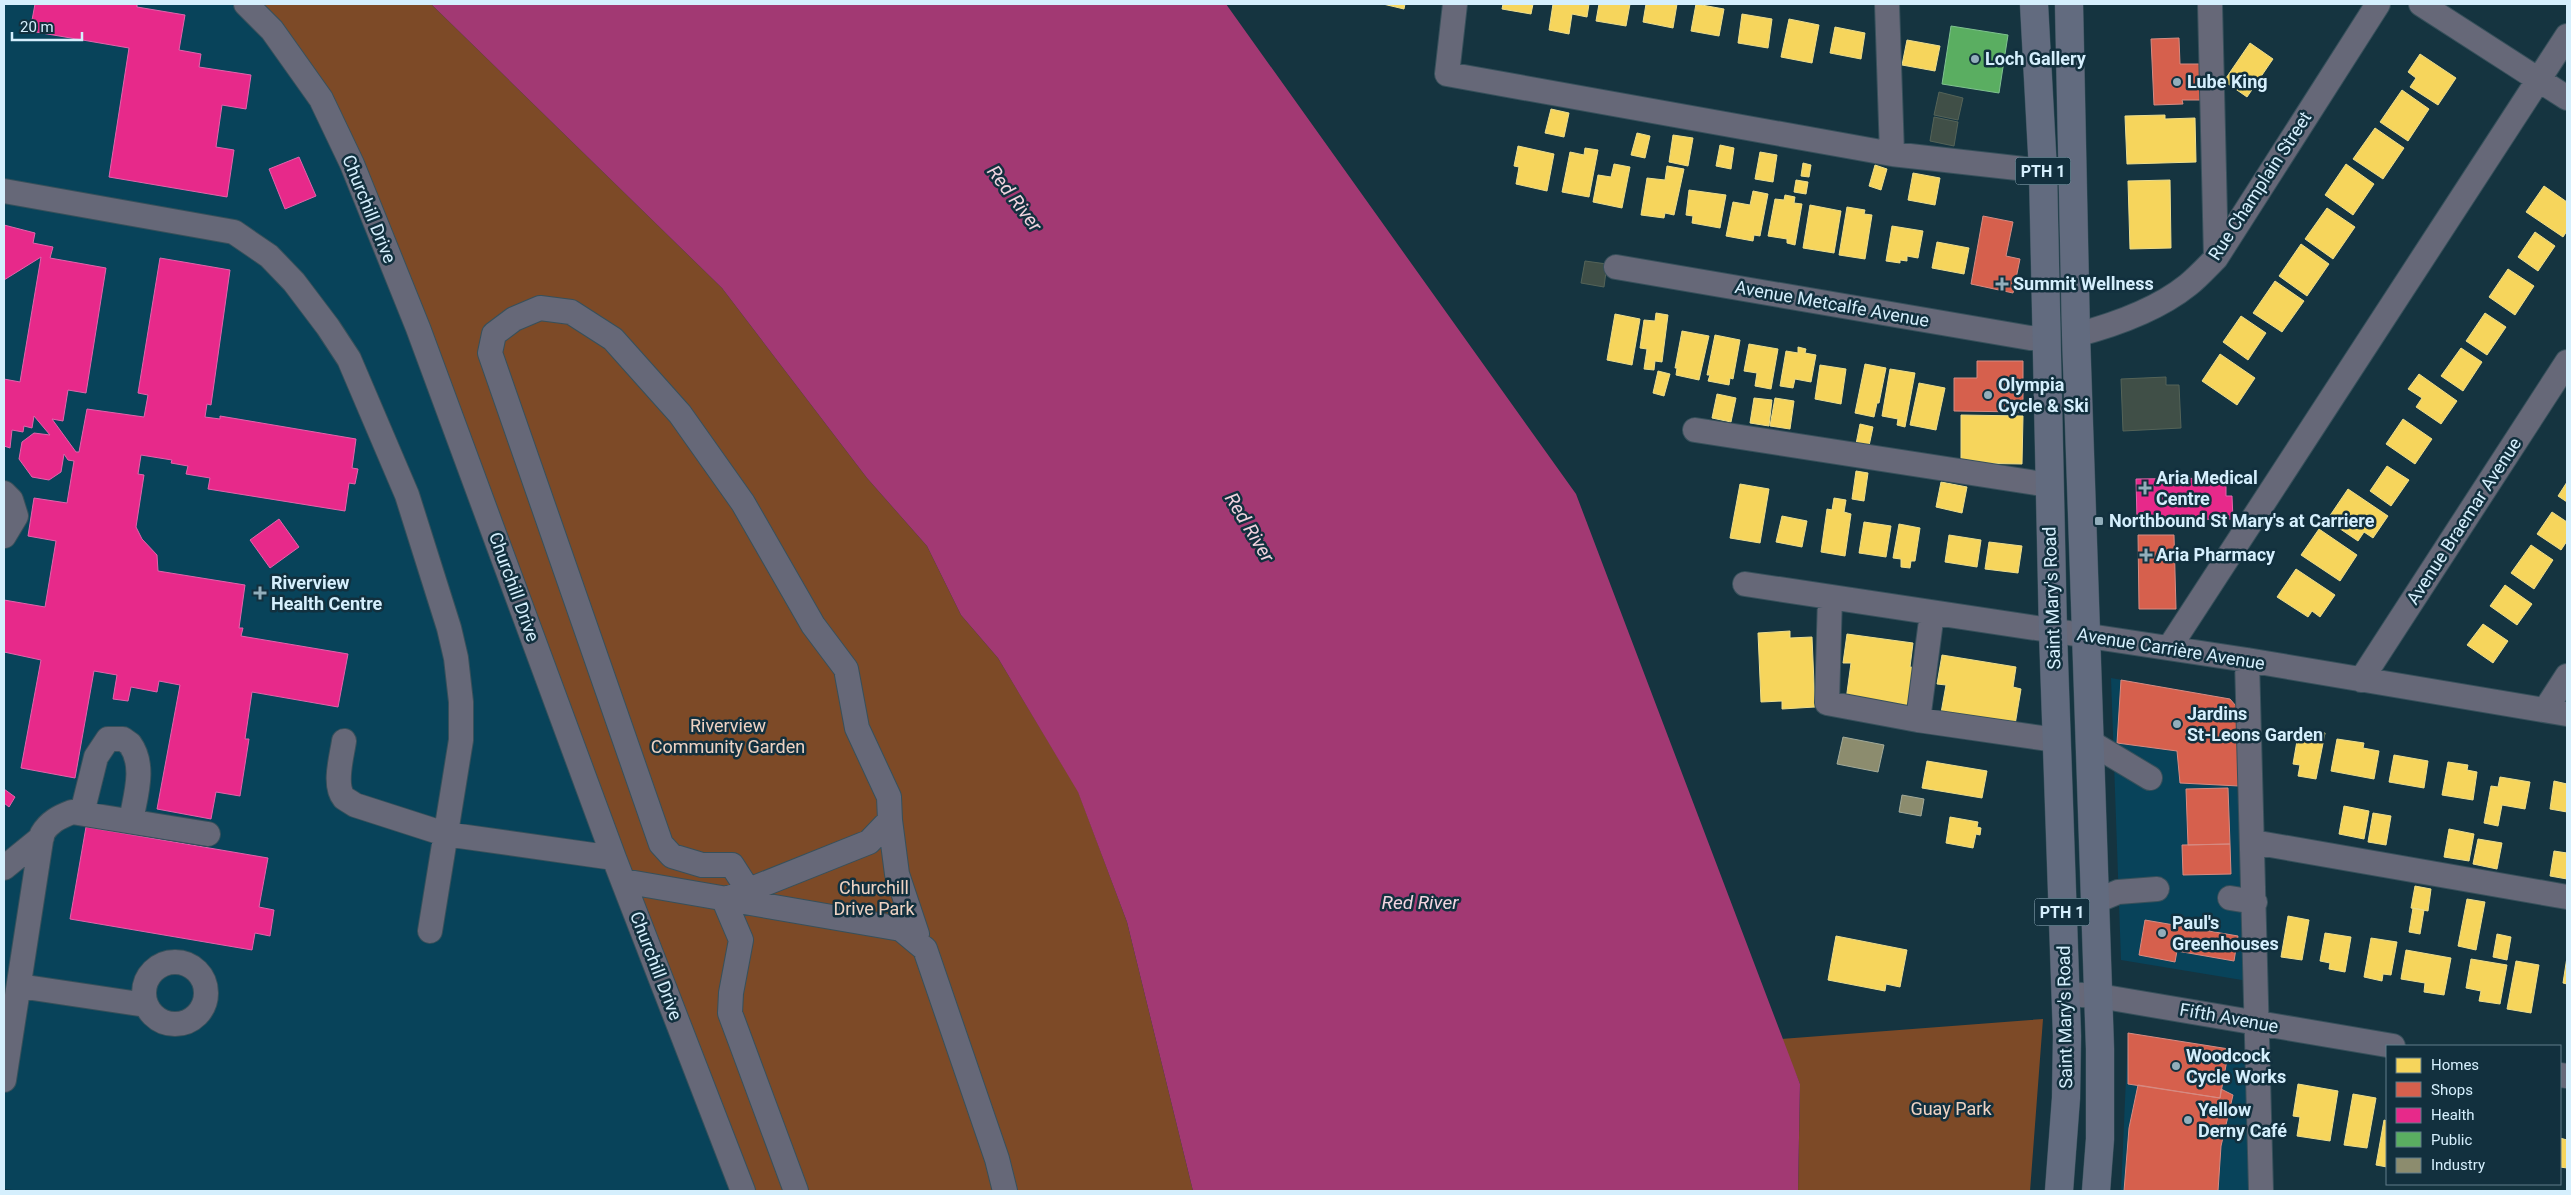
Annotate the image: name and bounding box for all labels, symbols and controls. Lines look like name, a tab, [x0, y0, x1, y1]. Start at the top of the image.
scale bar	[12, 10, 82, 42]
text: 20 m	[20, 18, 54, 36]
place label: Loch Gallery	[1985, 48, 2087, 69]
marker: Loch Gallery	[1969, 53, 1981, 65]
place label: Lube King	[2187, 71, 2268, 92]
marker: Lube King	[2171, 76, 2183, 88]
street label: Rue Champlain Street	[2204, 107, 2315, 264]
street label: Churchill Drive	[338, 152, 401, 266]
road number: PTH 1	[2016, 158, 2070, 185]
water label: Red River	[982, 161, 1047, 237]
place label: Summit Wellness	[2013, 273, 2154, 294]
street label: Avenue Metcalfe Avenue	[1733, 276, 1931, 331]
marker: Summit Wellness	[1995, 277, 2009, 291]
place label: Olympia Cycle & Ski	[1998, 374, 2089, 416]
marker: Olympia Cycle & Ski	[1982, 389, 1994, 401]
street label: Avenue Braemar Avenue	[2402, 433, 2525, 608]
place label: Aria Medical Centre	[2156, 467, 2258, 509]
marker: Aria Medical Centre	[2138, 481, 2152, 495]
water label: Red River	[1220, 488, 1280, 567]
place label: Northbound St Mary's at Carriere	[2109, 510, 2375, 531]
marker: Northbound St Mary's at Carriere	[2093, 515, 2105, 527]
street label: Saint Mary's Road	[2039, 526, 2064, 670]
street label: Churchill Drive	[485, 529, 544, 644]
place label: Aria Pharmacy	[2156, 544, 2276, 565]
marker: Aria Pharmacy	[2140, 549, 2152, 561]
place label: Riverview Health Centre	[271, 572, 383, 614]
marker: Riverview Health Centre	[253, 586, 267, 600]
street label: Avenue Carrière Avenue	[2076, 623, 2266, 674]
place label: Jardins St-Leons Garden	[2187, 703, 2323, 745]
park label: Riverview Community Garden	[651, 715, 805, 757]
marker: Jardins St-Leons Garden	[2171, 718, 2183, 730]
park label: Churchill Drive Park	[833, 877, 915, 919]
water label: Red River	[1382, 891, 1459, 914]
road number: PTH 1	[2034, 899, 2090, 926]
street label: Churchill Drive	[626, 908, 687, 1023]
place label: Paul's Greenhouses	[2172, 912, 2279, 954]
marker: Paul's Greenhouses	[2156, 927, 2168, 939]
street label: Saint Mary's Road	[2053, 945, 2076, 1089]
street label: Fifth Avenue	[2178, 999, 2280, 1037]
place label: Woodcock Cycle Works	[2186, 1045, 2286, 1087]
legend	[2386, 1045, 2561, 1185]
text: Homes	[2431, 1056, 2479, 1074]
marker: Woodcock Cycle Works	[2170, 1060, 2182, 1072]
text: Shops	[2431, 1081, 2473, 1099]
park label: Guay Park	[1910, 1098, 1992, 1119]
place label: Yellow Derny Café	[2198, 1099, 2287, 1141]
text: Health	[2431, 1106, 2475, 1124]
marker: Yellow Derny Café	[2182, 1114, 2194, 1126]
text: Public	[2431, 1131, 2472, 1149]
text: Industry	[2431, 1156, 2485, 1174]

